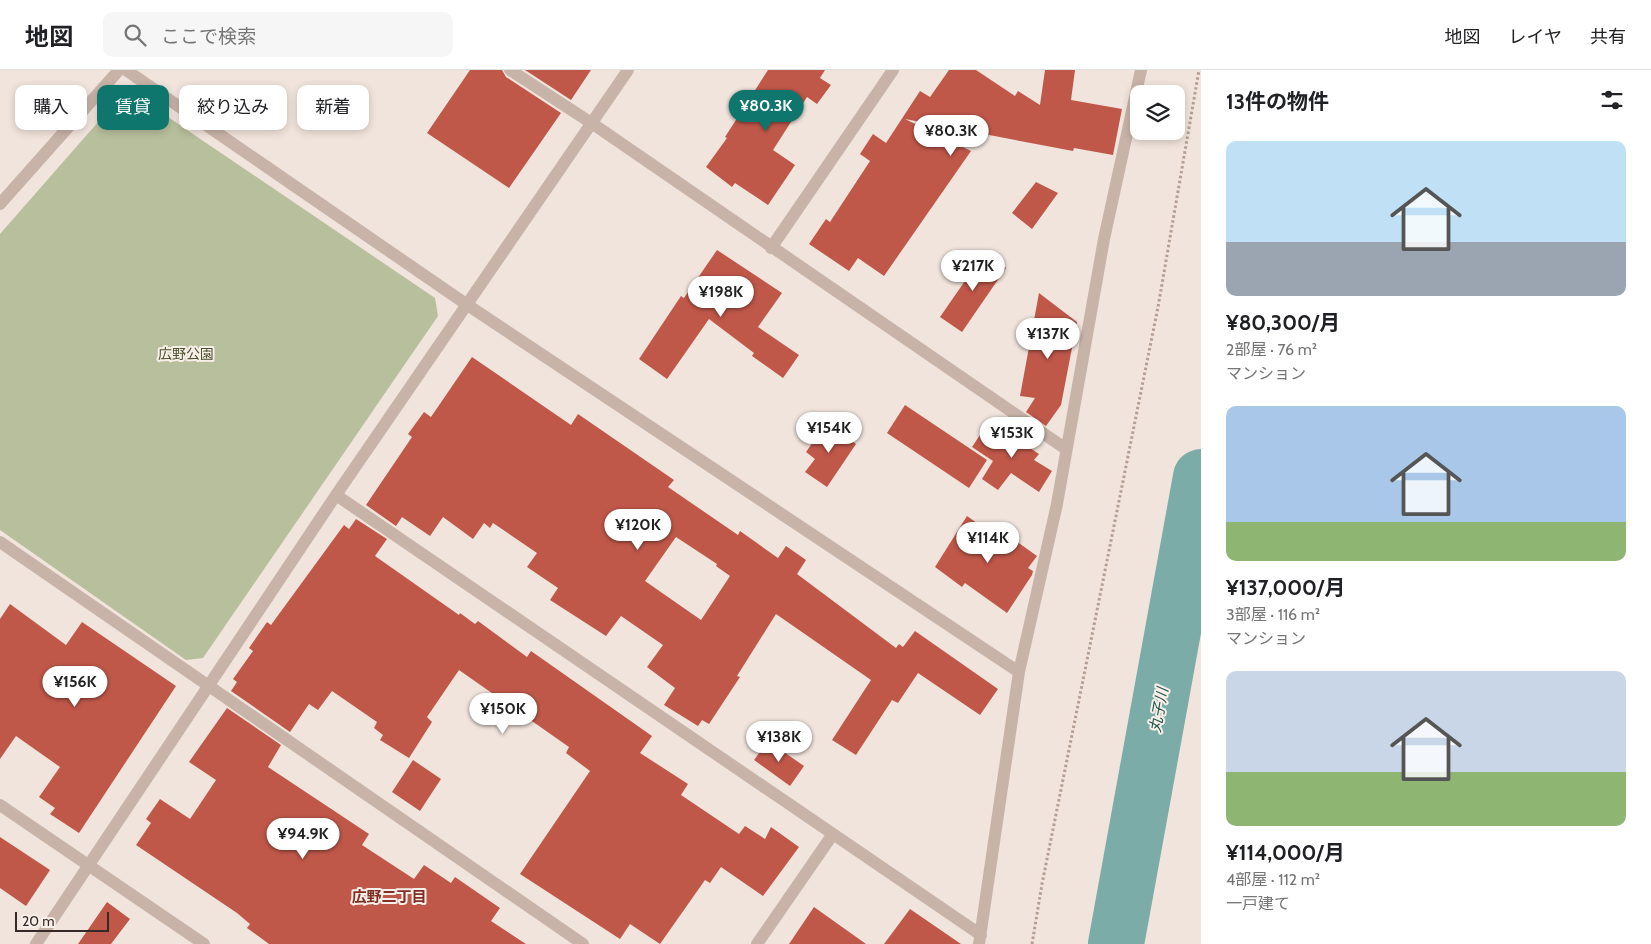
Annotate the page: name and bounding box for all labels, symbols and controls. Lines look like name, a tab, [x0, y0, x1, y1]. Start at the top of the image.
search box	[103, 12, 453, 57]
icon: search	[121, 21, 149, 49]
text: 地図	[25, 22, 73, 51]
text: ここで検索	[161, 25, 256, 48]
text: 地図	[1445, 26, 1481, 48]
text: レイヤ	[1509, 26, 1562, 48]
text: 共有	[1590, 26, 1626, 48]
chip: 購入	[15, 85, 87, 130]
chip: 賃貸	[97, 85, 169, 130]
chip: 絞り込み	[179, 85, 287, 130]
chip: 新着	[297, 85, 369, 130]
map controls	[1130, 85, 1185, 140]
button: layers	[1130, 85, 1185, 140]
icon: filters	[1598, 86, 1626, 114]
text: 13件の物件	[1226, 89, 1329, 114]
pin: ¥80.3K	[725, 90, 807, 132]
text: ¥80.3K	[740, 96, 792, 115]
pin: ¥80.3K	[910, 114, 992, 157]
text: ¥80.3K	[925, 121, 977, 140]
icon: home	[1381, 174, 1471, 264]
pin: ¥217K	[938, 250, 1008, 292]
text: ¥217K	[952, 256, 994, 275]
pin: ¥198K	[686, 276, 756, 318]
text: ¥198K	[699, 282, 743, 301]
text: ¥80,300/月	[1226, 310, 1340, 335]
pin: ¥137K	[1013, 318, 1083, 360]
text: ¥137K	[1027, 324, 1069, 343]
text: 2部屋 · 76 m²	[1226, 340, 1317, 359]
park label: 広野公園	[158, 345, 214, 363]
text: マンション	[1226, 364, 1306, 383]
pin: ¥154K	[794, 412, 864, 454]
pin: ¥153K	[977, 416, 1047, 459]
text: ¥154K	[807, 418, 851, 437]
text: ¥153K	[991, 423, 1033, 442]
icon: home	[1381, 439, 1471, 529]
pin: ¥120K	[603, 508, 673, 551]
text: ¥120K	[615, 515, 661, 534]
pin: ¥114K	[953, 522, 1023, 564]
text: ¥114K	[967, 528, 1009, 547]
text: ¥137,000/月	[1226, 575, 1345, 600]
text: 3部屋 · 116 m²	[1226, 605, 1320, 624]
text: マンション	[1226, 629, 1306, 648]
pin: ¥156K	[40, 666, 110, 708]
text: ¥156K	[53, 672, 97, 691]
water label: 丸子川	[1146, 684, 1172, 734]
pin: ¥150K	[468, 692, 538, 735]
text: ¥150K	[480, 699, 526, 718]
icon: home	[1381, 704, 1471, 794]
pin: ¥138K	[744, 720, 814, 763]
text: ¥138K	[757, 727, 801, 746]
pin: ¥94.9K	[262, 818, 344, 860]
text: ¥94.9K	[278, 824, 328, 843]
text: ¥114,000/月	[1226, 840, 1345, 865]
text: 4部屋 · 112 m²	[1226, 870, 1320, 889]
district label: 広野二丁目	[351, 888, 427, 906]
text: 一戸建て	[1226, 894, 1290, 913]
scale bar	[15, 909, 109, 932]
text: 20 m	[22, 912, 55, 930]

